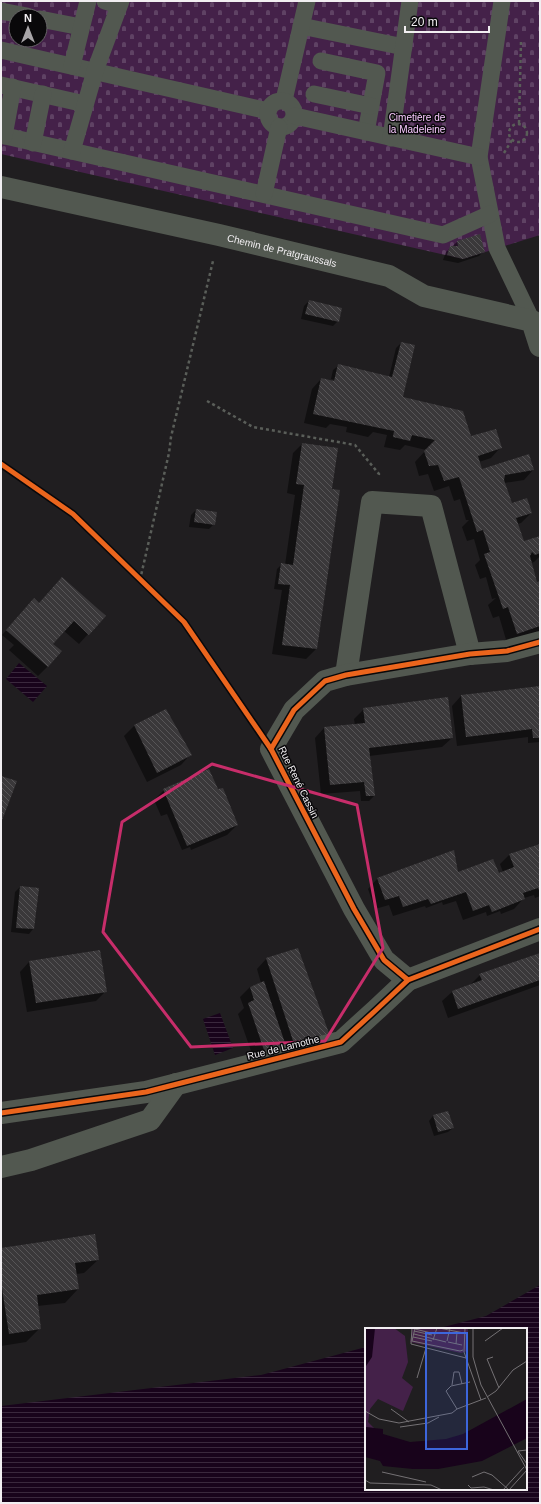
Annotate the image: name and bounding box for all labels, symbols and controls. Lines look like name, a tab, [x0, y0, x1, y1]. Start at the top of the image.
north arrow	[8, 8, 48, 48]
scale bar	[405, 8, 489, 34]
text: N	[24, 12, 32, 24]
text: 20 m	[411, 15, 438, 29]
park label: Cimetière de la Madeleine	[389, 112, 446, 135]
street label: Chemin de Pratgraussals	[226, 232, 338, 269]
street label: Rue René Cassin	[276, 745, 321, 820]
street label: Rue de Lamothe	[246, 1033, 321, 1062]
inset map	[365, 1328, 527, 1490]

